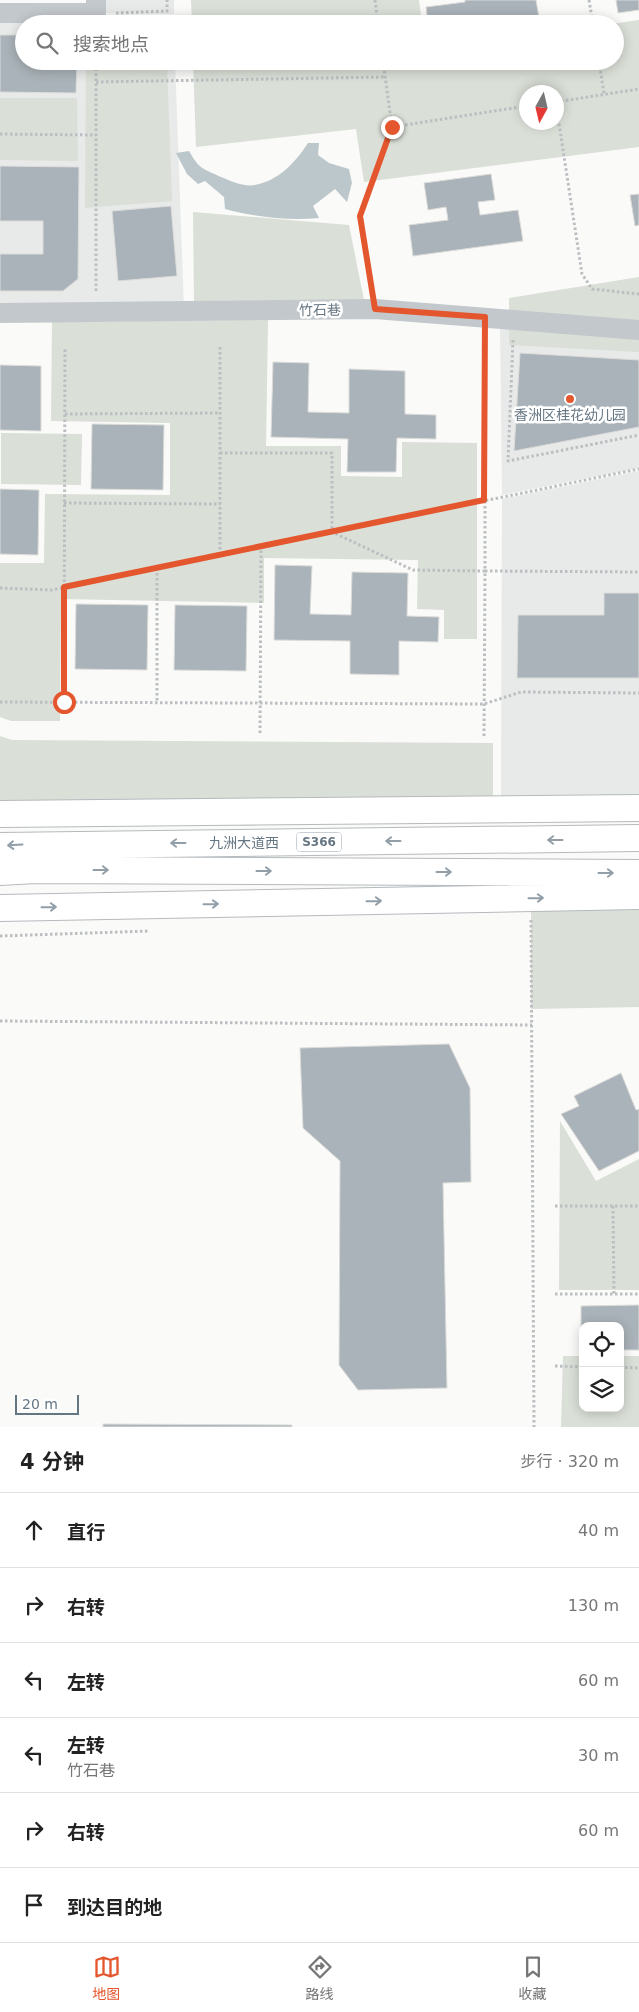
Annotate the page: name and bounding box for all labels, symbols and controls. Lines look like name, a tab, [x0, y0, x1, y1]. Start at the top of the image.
search box	[15, 15, 624, 70]
icon: search	[33, 29, 61, 57]
text: 搜索地点	[73, 33, 149, 55]
north arrow	[519, 85, 564, 130]
route end	[381, 116, 404, 139]
street label: 竹石巷	[299, 302, 341, 318]
marker: 香洲区桂花幼儿园	[564, 393, 576, 405]
place label: 香洲区桂花幼儿园	[514, 407, 626, 423]
route start	[53, 691, 76, 714]
road number: S366	[296, 832, 342, 852]
street label: 九洲大道西	[209, 835, 279, 851]
one-way arrow	[548, 835, 564, 845]
one-way arrow	[385, 837, 401, 846]
one-way arrow	[170, 838, 186, 848]
one-way arrow	[8, 840, 24, 849]
one-way arrow	[92, 865, 109, 875]
one-way arrow	[255, 866, 271, 876]
one-way arrow	[435, 867, 451, 877]
one-way arrow	[598, 868, 614, 878]
one-way arrow	[528, 893, 544, 902]
one-way arrow	[365, 896, 381, 906]
one-way arrow	[202, 899, 219, 909]
one-way arrow	[40, 902, 56, 912]
map controls	[579, 1322, 624, 1412]
button: locate	[579, 1322, 624, 1367]
button: layers	[579, 1367, 624, 1412]
scale bar	[15, 1392, 79, 1415]
text: 20 m	[22, 1396, 58, 1412]
text: 4 分钟	[20, 1450, 84, 1474]
text: 步行 · 320 m	[521, 1452, 619, 1471]
icon: ahead	[20, 1516, 48, 1544]
text: 直行	[67, 1521, 105, 1543]
text: 40 m	[578, 1521, 619, 1540]
icon: right	[20, 1591, 48, 1619]
text: 右转	[67, 1596, 105, 1618]
text: 130 m	[568, 1596, 619, 1615]
icon: left	[20, 1666, 48, 1694]
text: 左转	[67, 1671, 105, 1693]
text: 60 m	[578, 1671, 619, 1690]
text: 左转	[67, 1734, 105, 1756]
icon: left	[20, 1741, 48, 1769]
text: 30 m	[578, 1746, 619, 1765]
text: 竹石巷	[67, 1761, 115, 1780]
icon: right	[20, 1816, 48, 1844]
text: 右转	[67, 1821, 105, 1843]
text: 60 m	[578, 1821, 619, 1840]
icon: arrive	[20, 1891, 48, 1919]
text: 到达目的地	[67, 1896, 162, 1918]
tab: 地图	[93, 1953, 121, 2003]
tab: 路线	[306, 1953, 334, 2003]
tab: 收藏	[519, 1953, 547, 2003]

